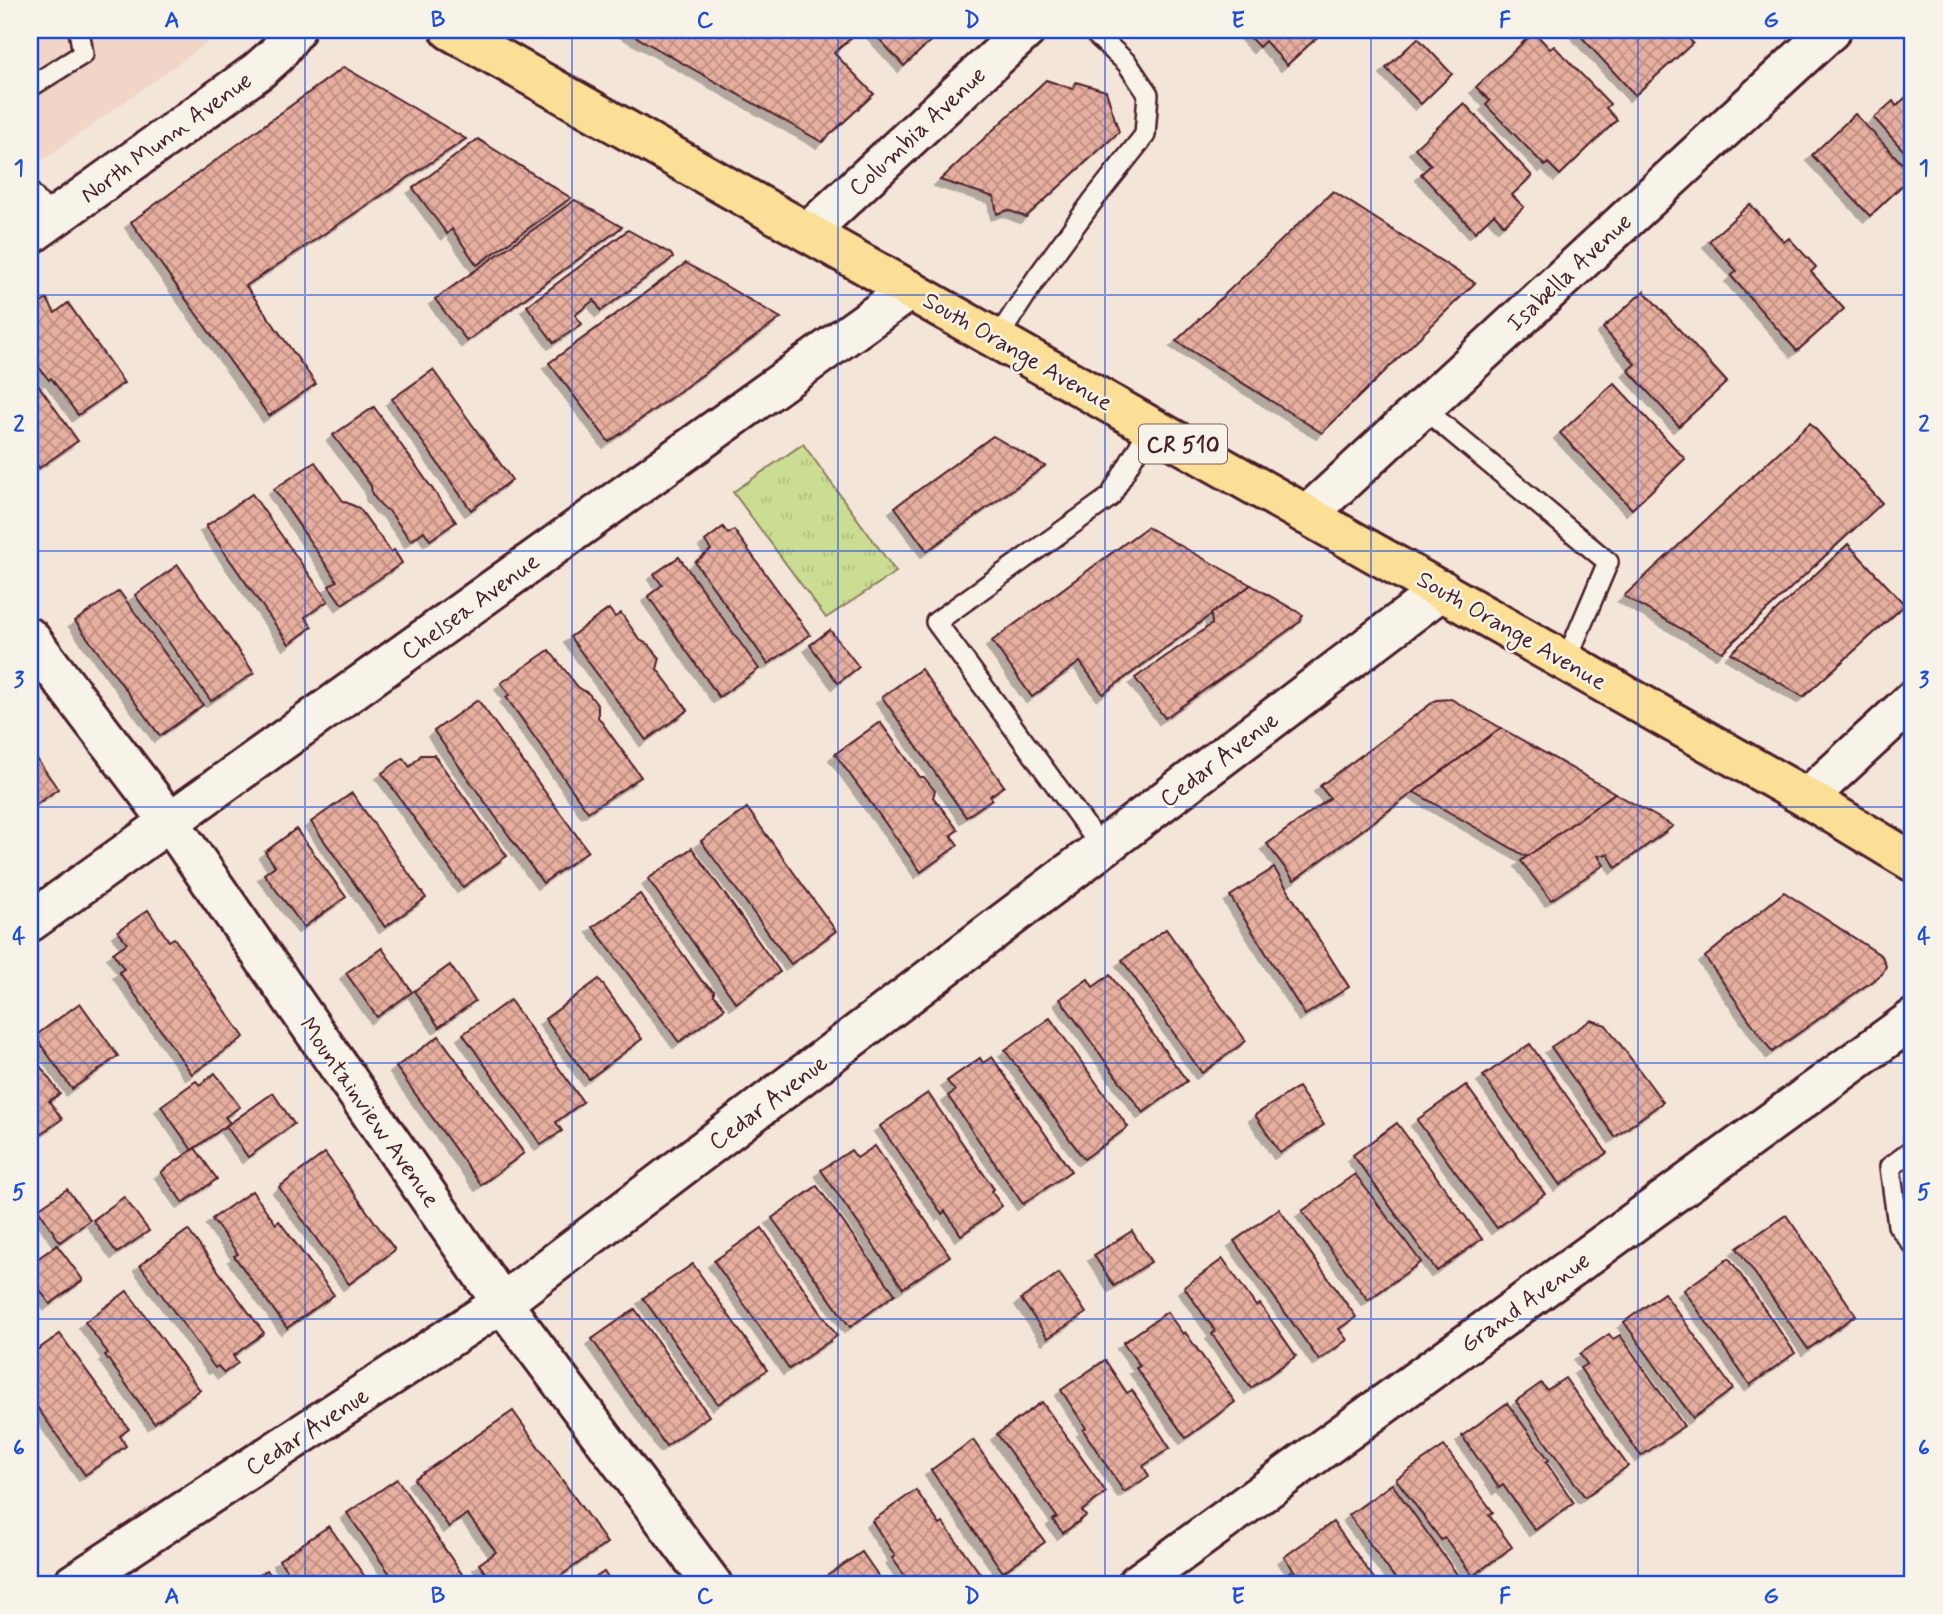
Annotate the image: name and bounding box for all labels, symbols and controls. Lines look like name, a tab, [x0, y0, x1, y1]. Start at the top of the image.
text: A	[164, 6, 180, 36]
text: B	[431, 6, 446, 36]
text: C	[697, 6, 714, 36]
text: D	[964, 6, 980, 36]
text: E	[1231, 6, 1245, 36]
text: F	[1499, 6, 1511, 36]
text: G	[1763, 6, 1779, 36]
street label: Columbia Avenue	[843, 60, 993, 204]
street label: North Munn Avenue	[75, 65, 259, 211]
text: 1	[14, 154, 24, 184]
text: 1	[1919, 154, 1929, 184]
street label: Isabella Avenue	[1501, 207, 1639, 339]
street label: South Orange Avenue	[916, 285, 1118, 421]
text: 2	[13, 410, 25, 440]
text: 2	[1918, 410, 1930, 440]
road number: CR 510	[1139, 424, 1227, 464]
street label: Chelsea Avenue	[396, 546, 546, 668]
street label: South Orange Avenue	[1410, 564, 1612, 700]
text: 3	[14, 666, 25, 696]
text: 3	[1919, 666, 1930, 696]
street label: Cedar Avenue	[1154, 705, 1286, 815]
text: 4	[12, 922, 26, 952]
text: 4	[1917, 922, 1931, 952]
street label: Mountainview Avenue	[291, 1012, 446, 1214]
street label: Cedar Avenue	[703, 1048, 835, 1158]
text: 5	[12, 1178, 26, 1208]
text: 5	[1917, 1178, 1931, 1208]
street label: Grand Avenue	[1455, 1246, 1597, 1361]
street label: Cedar Avenue	[240, 1381, 376, 1484]
text: 6	[13, 1434, 25, 1464]
text: 6	[1918, 1434, 1930, 1464]
text: A	[164, 1582, 180, 1612]
text: B	[431, 1582, 446, 1612]
text: C	[697, 1582, 714, 1612]
text: D	[964, 1582, 980, 1612]
text: E	[1231, 1582, 1245, 1612]
text: F	[1499, 1582, 1511, 1612]
text: G	[1763, 1582, 1779, 1612]

